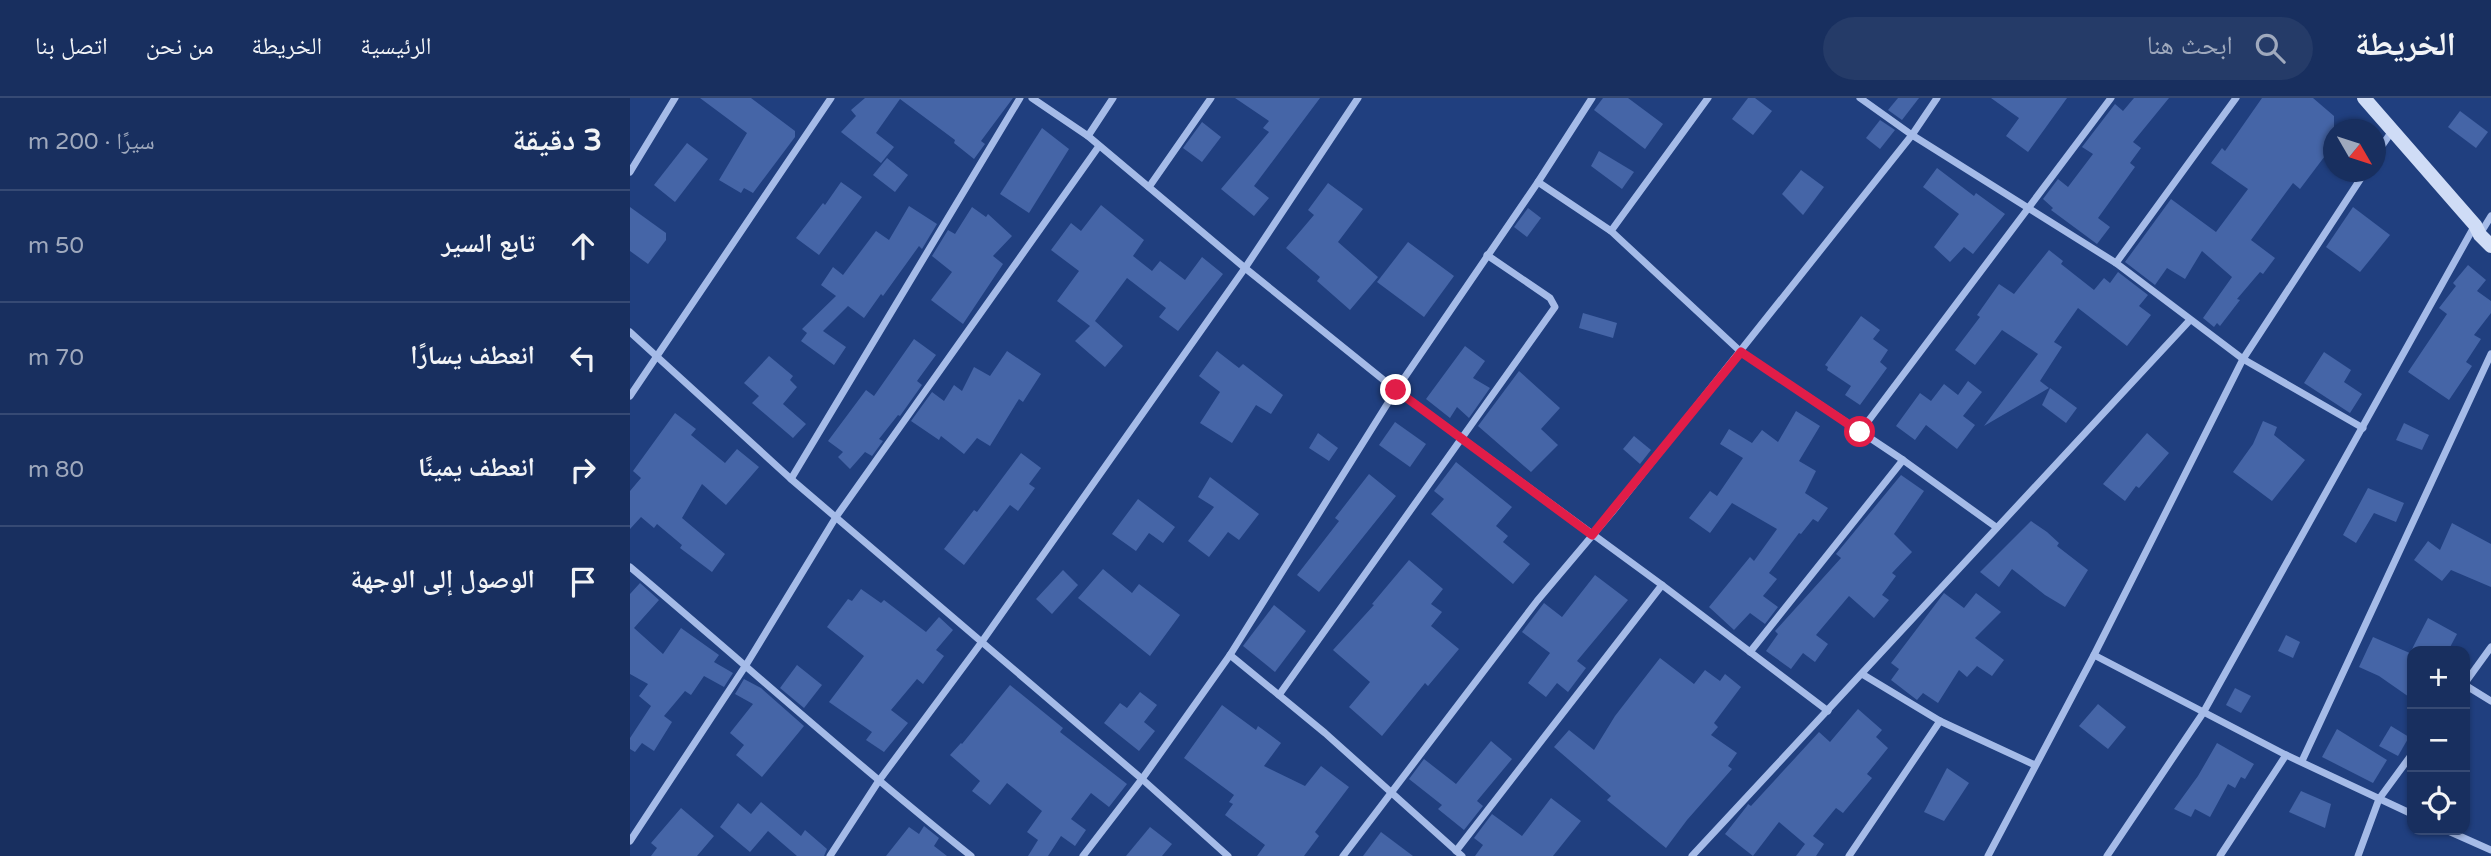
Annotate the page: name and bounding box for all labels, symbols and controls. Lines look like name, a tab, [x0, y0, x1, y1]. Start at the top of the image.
search box	[1823, 17, 2313, 80]
text: الخريطة	[2355, 25, 2456, 64]
icon: search	[2251, 29, 2289, 67]
text: ابحث هنا	[2147, 30, 2233, 61]
text: اتصل بنا	[35, 32, 108, 61]
text: من نحن	[146, 32, 214, 61]
text: الخريطة	[252, 32, 322, 61]
text: الرئيسية	[360, 32, 431, 61]
north arrow	[2323, 119, 2386, 182]
text: 3 دقيقة	[512, 122, 602, 159]
text: سيرًا · 200 m	[28, 128, 155, 156]
icon: ahead	[564, 227, 602, 265]
text: تابع السير	[442, 228, 535, 259]
text: 50 m	[28, 232, 84, 260]
icon: left	[564, 339, 602, 377]
text: انعطف يسارًا	[410, 340, 535, 371]
text: 70 m	[28, 344, 84, 372]
route end	[1380, 374, 1411, 405]
route start	[1844, 416, 1875, 447]
icon: right	[564, 451, 602, 489]
text: انعطف يمينًا	[418, 452, 535, 483]
text: 80 m	[28, 456, 84, 484]
icon: arrive	[564, 563, 602, 601]
text: الوصول إلى الوجهة	[351, 564, 535, 595]
map controls	[2407, 646, 2470, 835]
button: +	[2407, 646, 2470, 709]
button: −	[2407, 709, 2470, 772]
button: locate	[2407, 772, 2470, 835]

